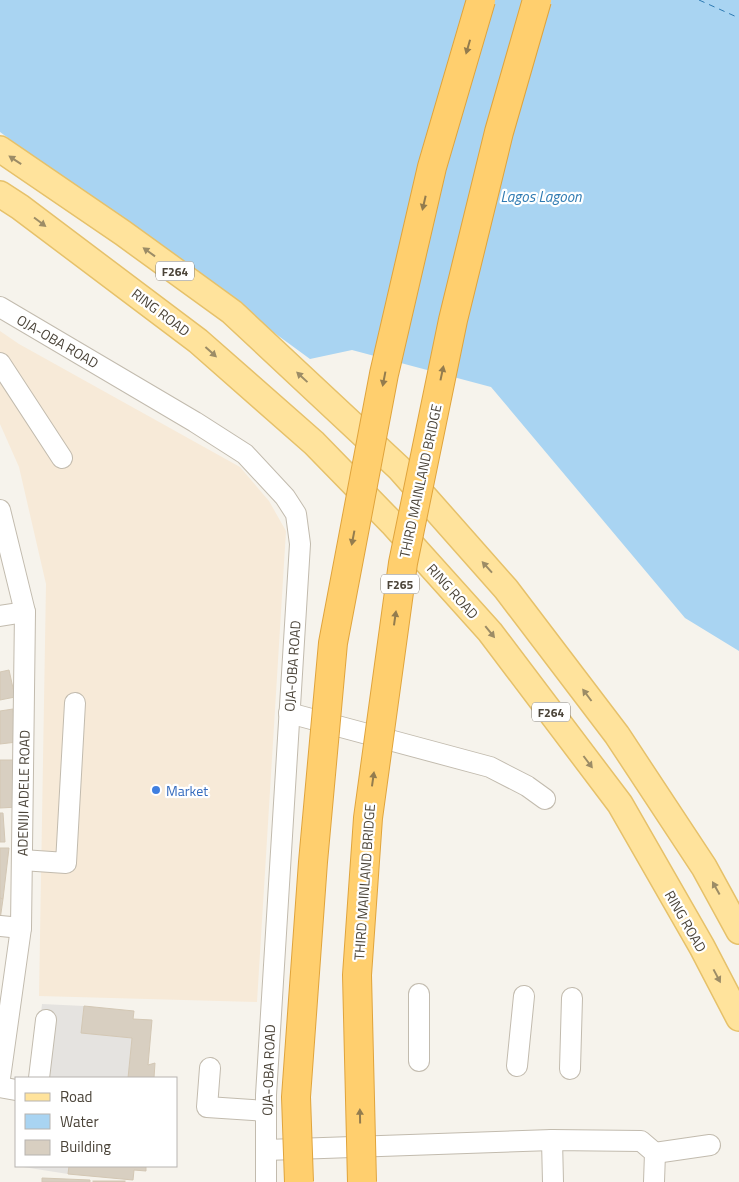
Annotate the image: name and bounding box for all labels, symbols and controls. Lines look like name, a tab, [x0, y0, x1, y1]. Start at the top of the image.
one-way arrow	[463, 39, 471, 54]
one-way arrow	[9, 155, 22, 164]
water label: Lagos Lagoon	[500, 185, 582, 208]
one-way arrow	[420, 196, 428, 211]
one-way arrow	[33, 216, 46, 227]
one-way arrow	[142, 247, 156, 257]
road number: F264	[156, 262, 194, 280]
street label: RING ROAD	[127, 283, 195, 341]
street label: OJA-OBA ROAD	[13, 309, 103, 373]
one-way arrow	[205, 346, 217, 357]
one-way arrow	[438, 365, 446, 380]
one-way arrow	[296, 371, 308, 383]
one-way arrow	[379, 371, 387, 387]
street label: THIRD MAINLAND BRIDGE	[393, 402, 447, 560]
one-way arrow	[349, 531, 357, 547]
street label: RING ROAD	[422, 559, 484, 623]
one-way arrow	[481, 561, 492, 574]
road number: F265	[381, 574, 419, 594]
one-way arrow	[391, 610, 399, 626]
street label: OJA-OBA ROAD	[278, 620, 306, 712]
one-way arrow	[484, 626, 495, 639]
one-way arrow	[582, 688, 592, 702]
road number: F264	[532, 702, 570, 722]
street label: ADENIJI ADELE ROAD	[11, 730, 35, 856]
one-way arrow	[583, 755, 593, 769]
one-way arrow	[369, 771, 377, 787]
place label: Market	[166, 780, 208, 801]
marker: Market	[150, 784, 162, 796]
street label: THIRD MAINLAND BRIDGE	[348, 803, 380, 961]
one-way arrow	[711, 882, 720, 895]
street label: RING ROAD	[660, 886, 712, 956]
one-way arrow	[713, 968, 721, 983]
street label: OJA-OBA ROAD	[256, 1024, 280, 1116]
legend	[15, 1077, 178, 1167]
text: Road	[60, 1085, 92, 1108]
one-way arrow	[356, 1108, 364, 1124]
text: Water	[60, 1110, 99, 1133]
text: Building	[60, 1135, 111, 1158]

